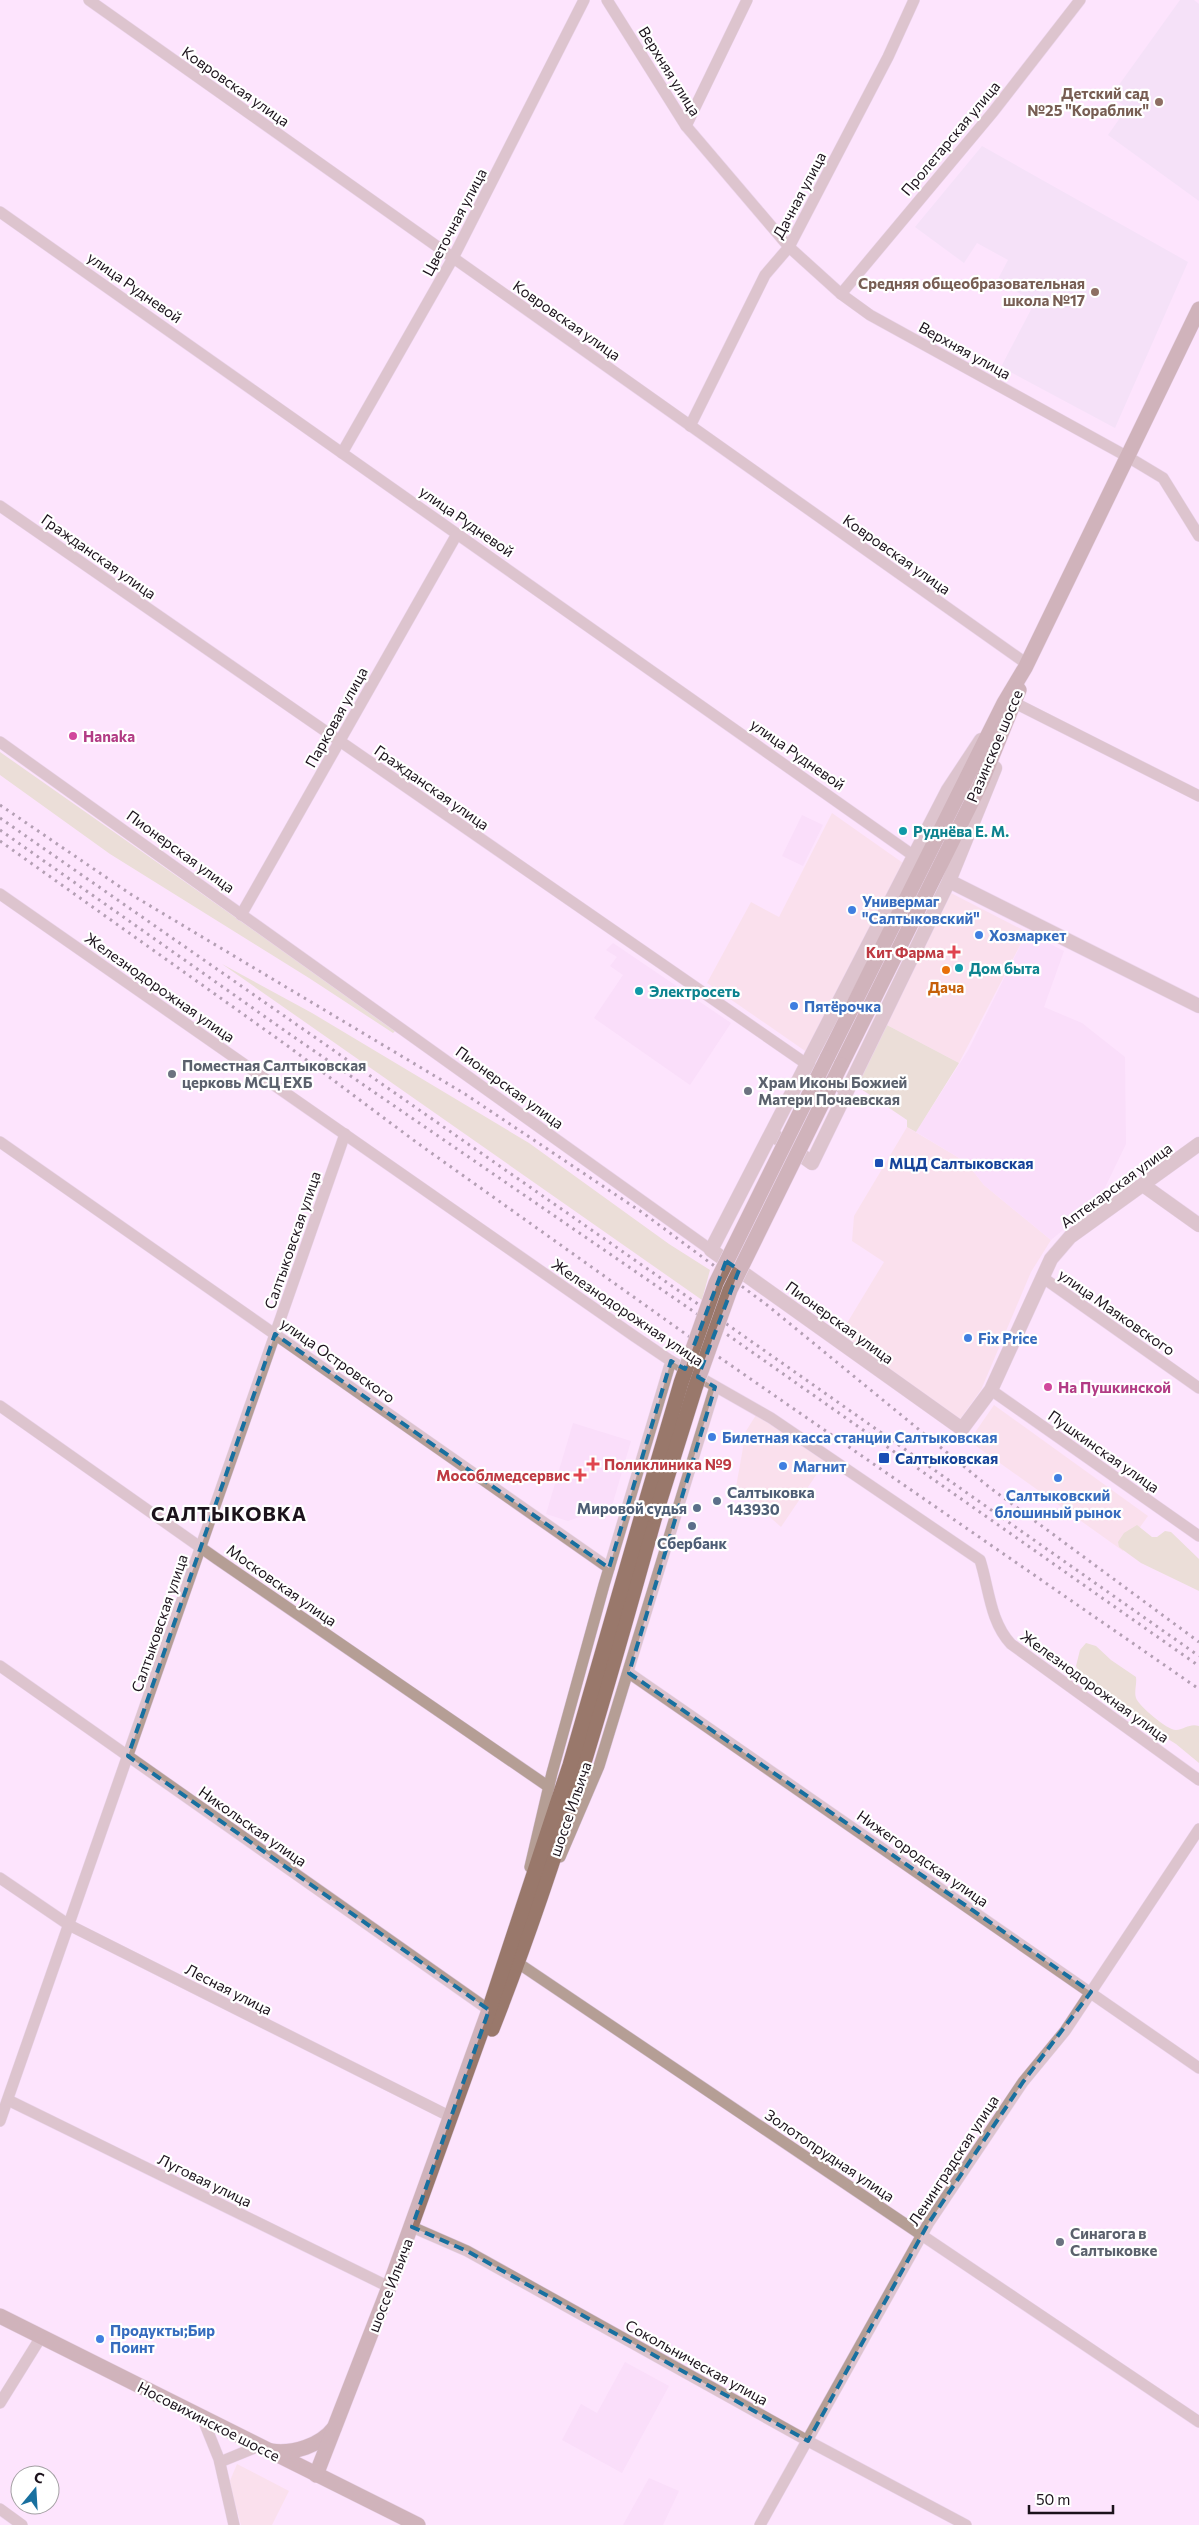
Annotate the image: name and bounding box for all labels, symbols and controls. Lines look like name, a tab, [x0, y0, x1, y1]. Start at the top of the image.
street label: Верхняя улица	[635, 23, 705, 119]
street label: Ковровская улица	[179, 42, 293, 130]
street label: Пролетарская улица	[897, 77, 1003, 199]
place label: Детский сад №25 "Кораблик"	[1027, 84, 1150, 119]
marker: Детский сад №25 "Кораблик"	[1153, 96, 1165, 108]
street label: Дачная улица	[769, 149, 829, 241]
street label: Цветочная улица	[418, 165, 490, 279]
street label: улица Рудневой	[84, 248, 186, 326]
place label: Средняя общеобразовательная школа №17	[858, 274, 1085, 309]
street label: Ковровская улица	[510, 276, 624, 364]
marker: Средняя общеобразовательная школа №17	[1089, 286, 1101, 298]
street label: Верхняя улица	[916, 317, 1014, 383]
street label: улица Рудневой	[416, 482, 518, 560]
street label: Гражданская улица	[38, 510, 160, 602]
street label: Ковровская улица	[840, 510, 954, 598]
street label: Парковая улица	[301, 664, 371, 770]
street label: Разинское шоссе	[962, 687, 1026, 805]
street label: улица Рудневой	[747, 715, 849, 793]
place label: Hanaka	[83, 727, 135, 745]
marker: Hanaka	[67, 730, 79, 742]
street label: Гражданская улица	[371, 741, 493, 833]
street label: Пионерская улица	[124, 806, 238, 896]
place label: Руднёва Е. М.	[913, 822, 1009, 840]
marker: Руднёва Е. М.	[897, 825, 909, 837]
place label: Универмаг "Салтыковский"	[862, 892, 980, 927]
marker: Универмаг "Салтыковский"	[846, 904, 858, 916]
place label: Хозмаркет	[989, 926, 1066, 944]
street label: Железнодорожная улица	[81, 928, 239, 1046]
marker: Хозмаркет	[973, 929, 985, 941]
place label: Кит Фарма	[866, 943, 944, 961]
marker: Кит Фарма	[948, 946, 960, 958]
place label: Дом быта	[969, 959, 1040, 977]
marker: Дом быта	[953, 962, 965, 974]
marker: Дача	[940, 964, 952, 976]
place label: Дача	[928, 978, 964, 996]
place label: Электросеть	[649, 982, 740, 1000]
marker: Электросеть	[633, 985, 645, 997]
place label: Пятёрочка	[804, 997, 881, 1015]
marker: Пятёрочка	[788, 1000, 800, 1012]
street label: Пионерская улица	[453, 1042, 567, 1132]
place label: Поместная Салтыковская церковь МСЦ ЕХБ	[182, 1056, 366, 1091]
marker: Поместная Салтыковская церковь МСЦ ЕХБ	[166, 1068, 178, 1080]
place label: Храм Иконы Божией Матери Почаевская	[758, 1073, 907, 1108]
marker: Храм Иконы Божией Матери Почаевская	[742, 1085, 754, 1097]
street label: Аптекарская улица	[1057, 1139, 1175, 1231]
place label: МЦД Салтыковская	[889, 1154, 1034, 1172]
marker: МЦД Салтыковская	[873, 1157, 885, 1169]
street label: Салтыковская улица	[260, 1169, 324, 1311]
street label: Железнодорожная улица	[549, 1254, 707, 1370]
street label: улица Маяковского	[1055, 1265, 1179, 1359]
street label: Пионерская улица	[783, 1277, 897, 1367]
street label: улица Островского	[277, 1314, 399, 1406]
place label: Fix Price	[978, 1329, 1038, 1347]
marker: Fix Price	[962, 1332, 974, 1344]
place label: На Пушкинской	[1058, 1378, 1171, 1396]
marker: На Пушкинской	[1042, 1381, 1054, 1393]
street label: Пушкинская улица	[1045, 1406, 1163, 1496]
place label: Билетная касса станции Салтыковская	[722, 1428, 997, 1446]
marker: Билетная касса станции Салтыковская	[706, 1431, 718, 1443]
place label: Салтыковская	[895, 1449, 998, 1467]
marker: Салтыковская	[877, 1451, 891, 1465]
place label: Поликлиника №9	[604, 1455, 732, 1473]
marker: Поликлиника №9	[586, 1457, 600, 1471]
place label: Магнит	[793, 1457, 846, 1475]
marker: Магнит	[777, 1460, 789, 1472]
place label: Мособлмедсервис	[436, 1466, 570, 1484]
marker: Мособлмедсервис	[574, 1469, 586, 1481]
marker: Салтыковский блошиный рынок	[1052, 1472, 1064, 1484]
place label: Салтыковка 143930	[727, 1483, 815, 1518]
place label: Салтыковский блошиный рынок	[994, 1486, 1122, 1521]
marker: Салтыковка 143930	[711, 1495, 723, 1507]
place label: Мировой судья	[577, 1499, 687, 1517]
district label: САЛТЫКОВКА	[151, 1501, 307, 1525]
marker: Мировой судья	[691, 1502, 703, 1514]
marker: Сбербанк	[686, 1520, 698, 1532]
place label: Сбербанк	[657, 1534, 728, 1552]
street label: Московская улица	[223, 1540, 341, 1630]
street label: Салтыковская улица	[127, 1552, 191, 1694]
street label: Железнодорожная улица	[1017, 1626, 1173, 1746]
street label: шоссе Ильича	[545, 1759, 595, 1859]
street label: Никольская улица	[196, 1782, 310, 1870]
street label: Нижегородская улица	[854, 1806, 992, 1910]
street label: Лесная улица	[183, 1959, 275, 2019]
street label: Ленинградская улица	[904, 2091, 1002, 2229]
street label: Золотопрудная улица	[762, 2105, 898, 2205]
street label: Луговая улица	[155, 2150, 255, 2210]
place label: Синагога в Салтыковке	[1070, 2224, 1157, 2259]
street label: шоссе Ильича	[364, 2236, 416, 2334]
marker: Синагога в Салтыковке	[1054, 2236, 1066, 2248]
street label: Сокольническая улица	[623, 2315, 771, 2409]
place label: Продукты;Бир Поинт	[110, 2321, 215, 2356]
marker: Продукты;Бир Поинт	[94, 2333, 106, 2345]
street label: Носовихинское шоссе	[135, 2377, 283, 2465]
north arrow	[10, 2465, 60, 2515]
text: С	[32, 2468, 46, 2487]
scale bar	[1029, 2482, 1113, 2514]
text: 50 m	[1036, 2490, 1070, 2508]

